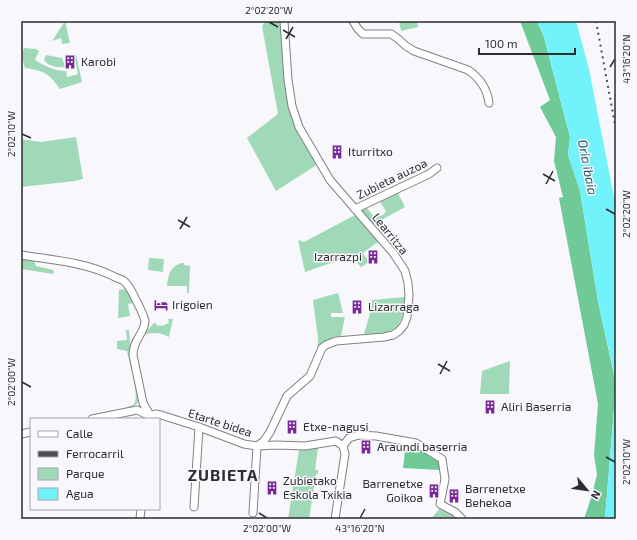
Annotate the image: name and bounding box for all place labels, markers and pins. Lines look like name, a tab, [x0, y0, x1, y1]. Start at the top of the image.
building icon: Karobi	[62, 54, 78, 70]
place label: Karobi	[81, 54, 116, 68]
building icon: Iturritxo	[329, 144, 345, 160]
place label: Iturritxo	[348, 144, 393, 158]
place label: Izarrazpi	[314, 249, 362, 263]
building icon: Izarrazpi	[365, 249, 381, 265]
hotel icon: Irigoien	[153, 297, 169, 313]
place label: Irigoien	[172, 297, 213, 311]
building icon: Lizarraga	[349, 299, 365, 315]
place label: Lizarraga	[368, 299, 419, 313]
building icon: Aliri Baserria	[482, 399, 498, 415]
place label: Aliri Baserria	[501, 399, 571, 413]
building icon: Etxe-nagusi	[284, 419, 300, 435]
place label: Etxe-nagusi	[303, 419, 369, 433]
building icon: Araundi baserria	[358, 439, 374, 455]
place label: Araundi baserria	[377, 439, 467, 453]
place label: Zubietako Eskola Txikia	[283, 473, 352, 501]
place label: Barrenetxe Goikoa	[362, 476, 423, 504]
building icon: Zubietako Eskola Txikia	[264, 480, 280, 496]
place label: Barrenetxe Behekoa	[465, 481, 526, 509]
building icon: Barrenetxe Goikoa	[426, 483, 442, 499]
building icon: Barrenetxe Behekoa	[446, 488, 462, 504]

